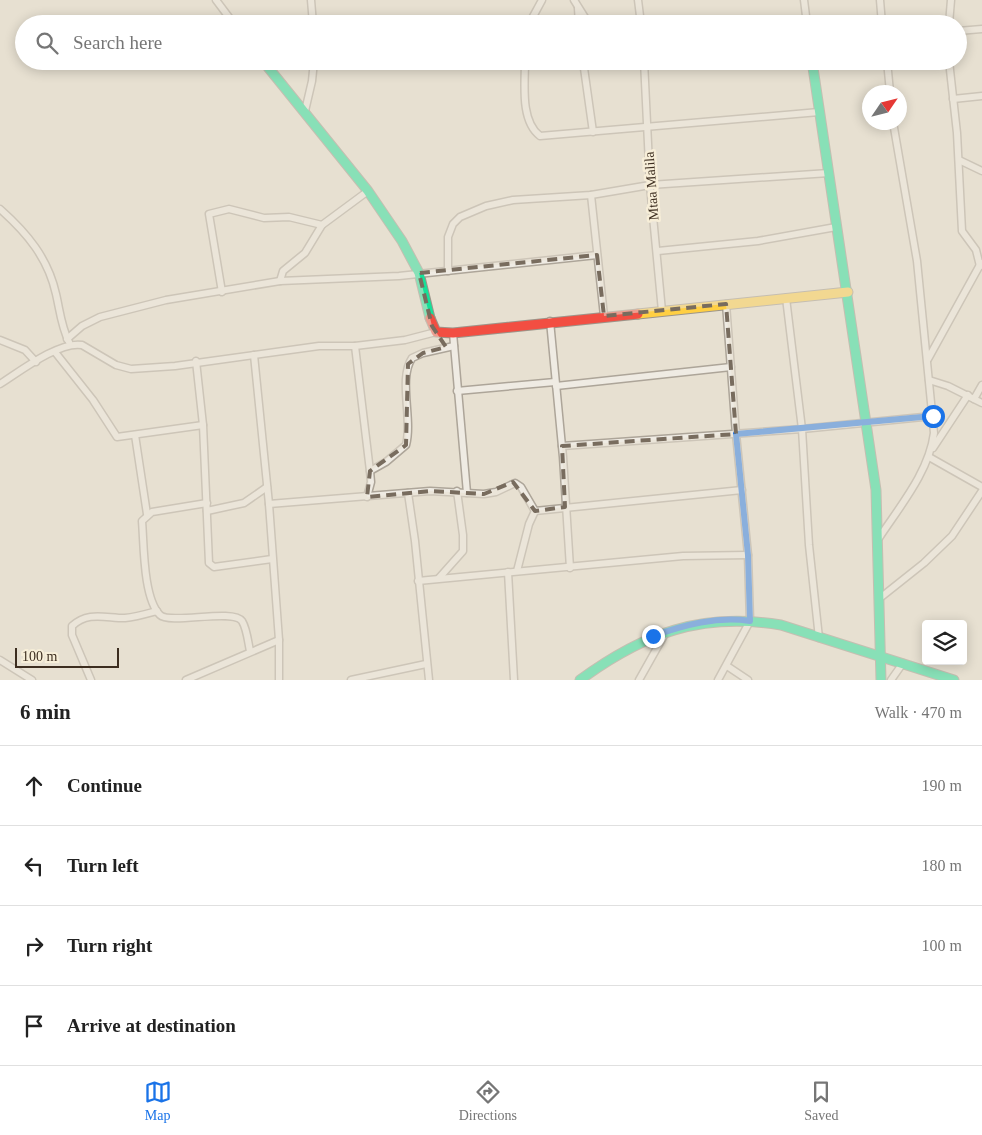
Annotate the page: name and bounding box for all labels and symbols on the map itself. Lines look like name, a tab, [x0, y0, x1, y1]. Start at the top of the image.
north arrow	[862, 85, 907, 130]
street label: Mtaa Malila	[642, 150, 661, 221]
route start	[922, 405, 945, 428]
route end	[642, 625, 665, 648]
scale bar	[15, 645, 119, 668]

